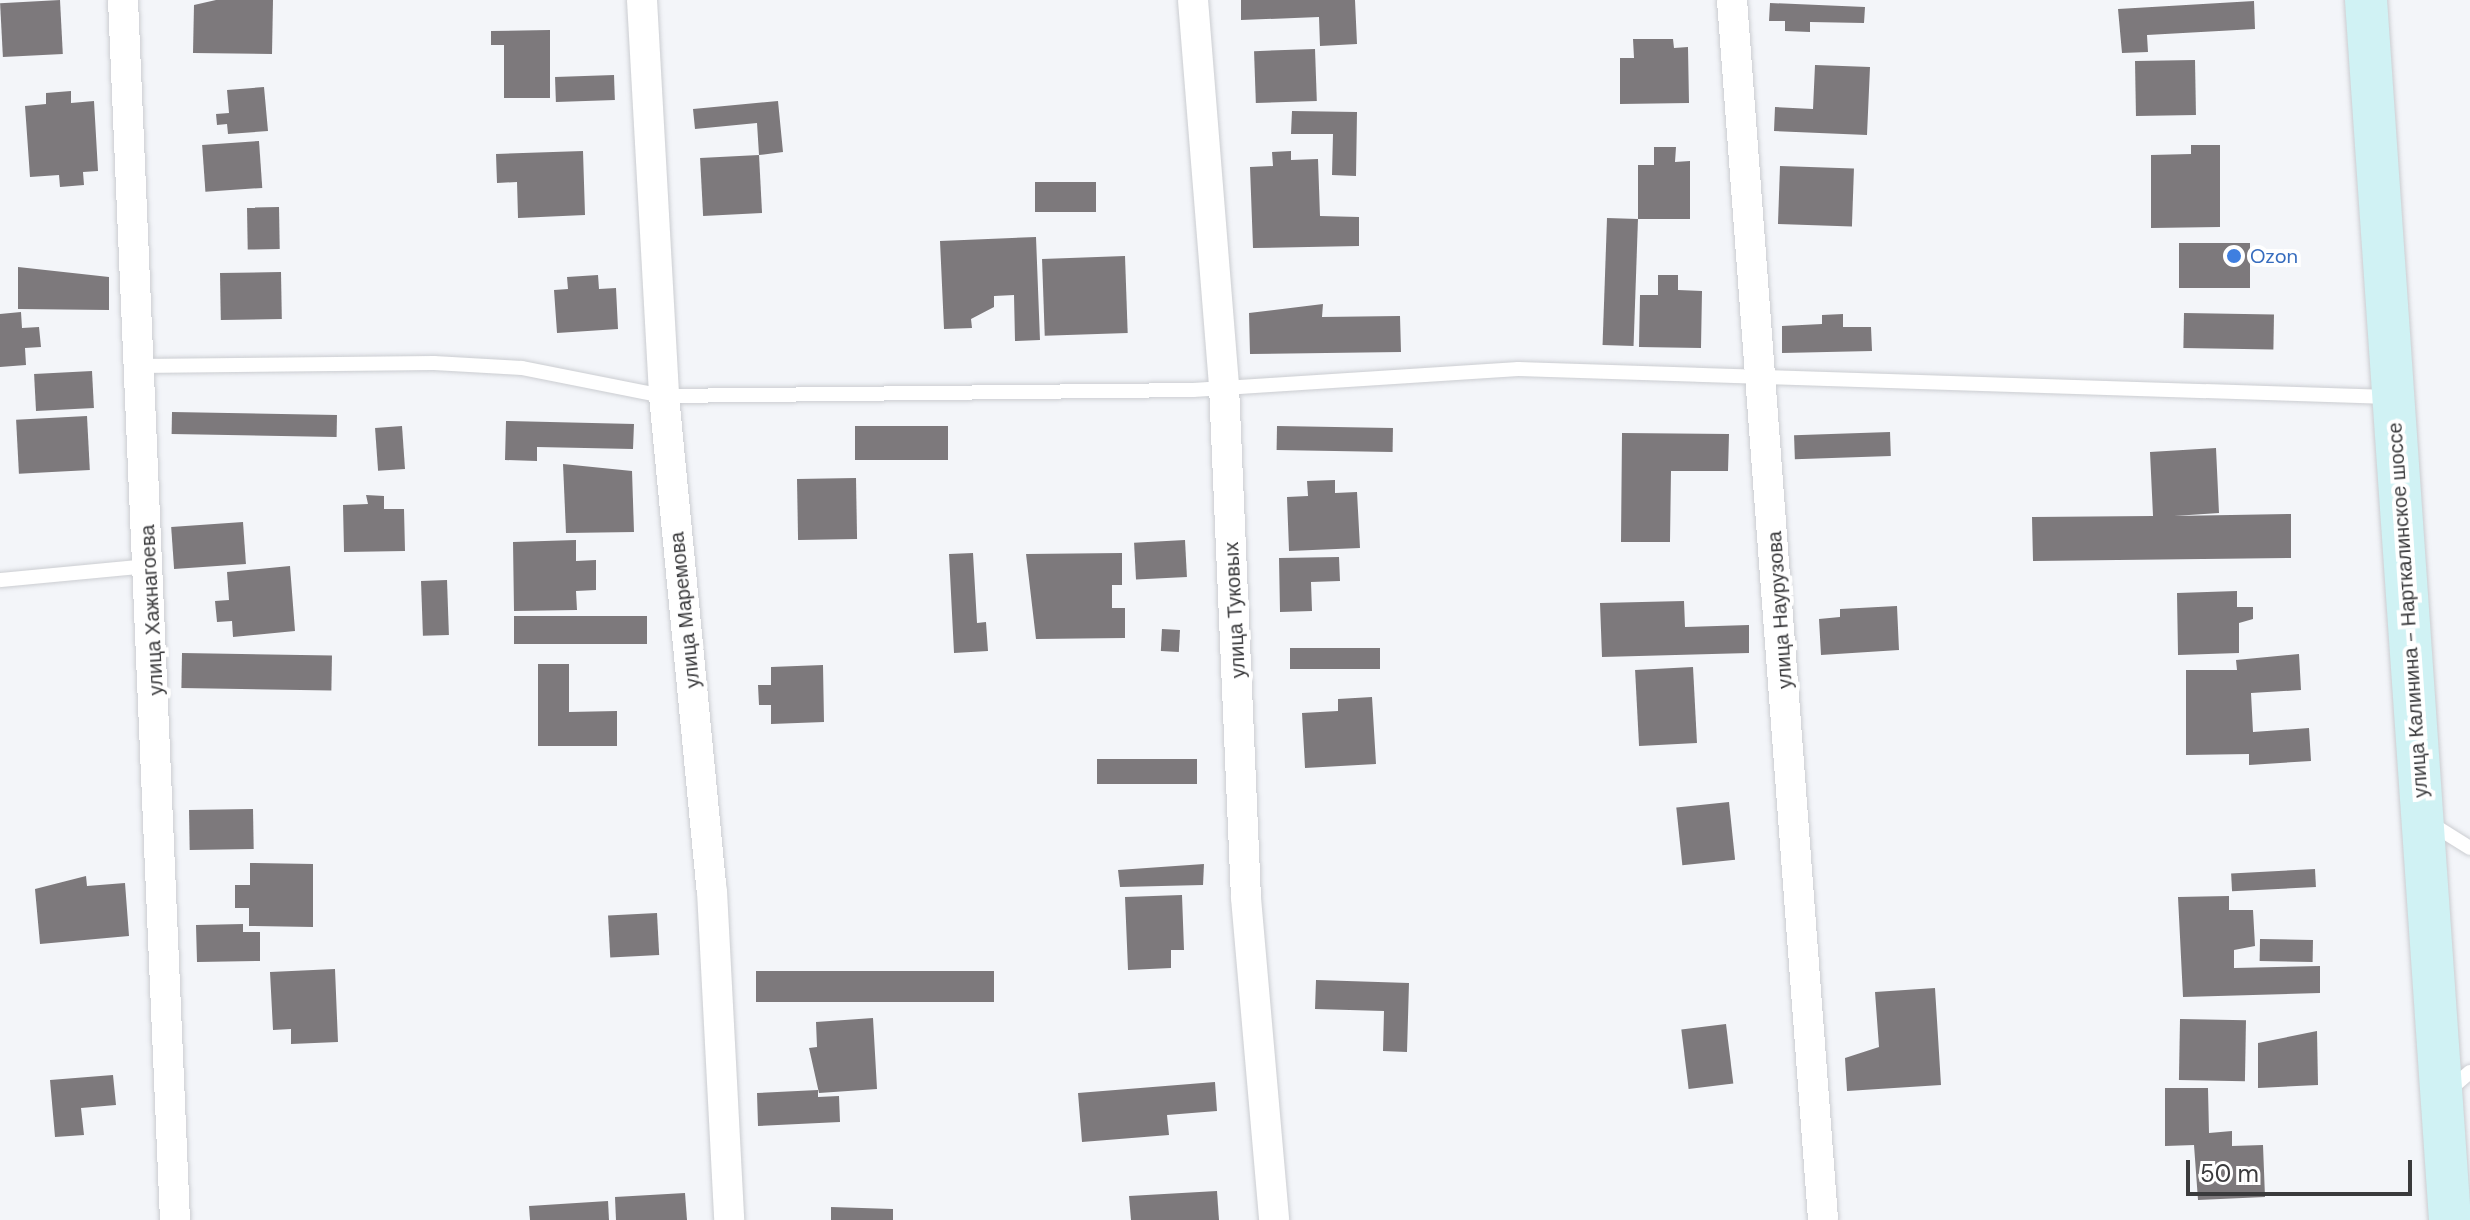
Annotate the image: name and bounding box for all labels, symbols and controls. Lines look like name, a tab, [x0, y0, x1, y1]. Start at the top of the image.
place label: Ozon	[2250, 244, 2298, 268]
marker: Ozon	[2225, 247, 2243, 265]
street label: улица Калинина - Нарткалинское шоссе	[2383, 422, 2433, 798]
street label: улица Хажнагоева	[136, 524, 168, 696]
street label: улица Наурузова	[1763, 530, 1797, 690]
street label: улица Маремова	[665, 531, 705, 689]
street label: улица Туковых	[1219, 541, 1251, 679]
scale bar	[2190, 1144, 2416, 1194]
text: 50 m	[2200, 1158, 2259, 1189]

